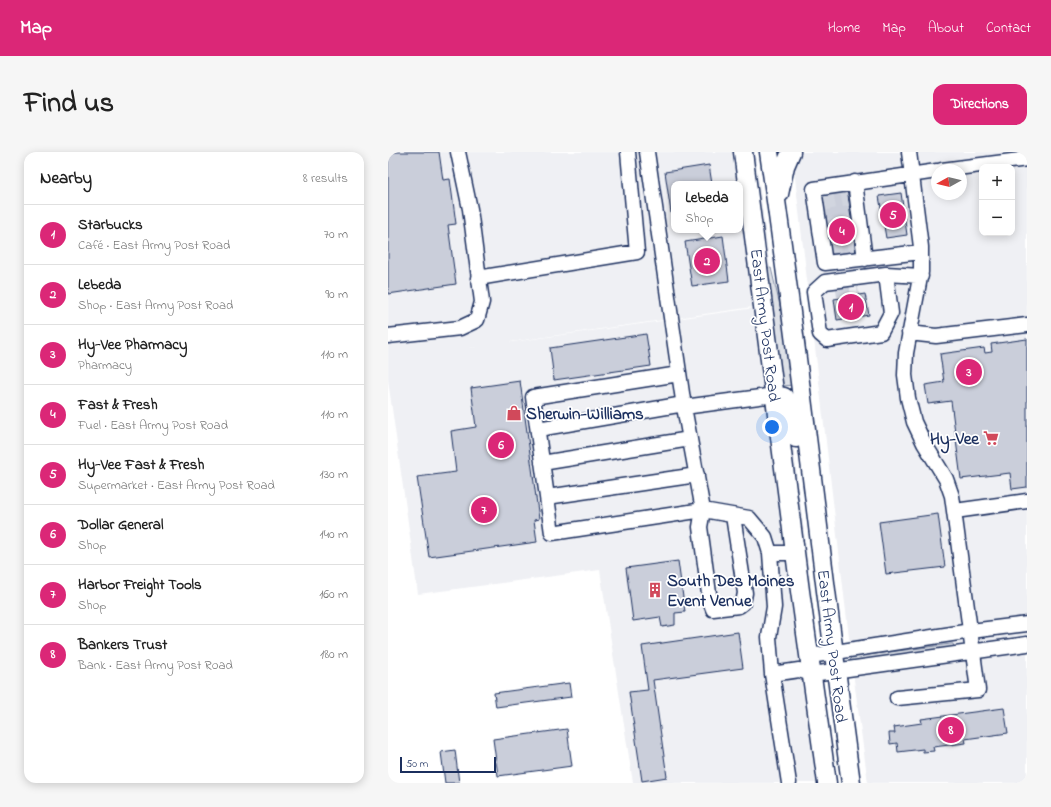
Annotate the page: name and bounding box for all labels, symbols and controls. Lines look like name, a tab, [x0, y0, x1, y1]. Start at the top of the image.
text: Map	[20, 15, 52, 42]
text: Home	[828, 18, 860, 39]
text: Map	[882, 18, 906, 39]
text: About	[928, 18, 964, 39]
text: Contact	[986, 18, 1031, 39]
text: Find us	[24, 84, 114, 125]
button: Directions	[933, 84, 1027, 125]
north arrow	[931, 164, 967, 200]
map controls	[979, 164, 1015, 236]
button: +	[979, 164, 1015, 200]
text: Nearby	[40, 166, 92, 191]
text: 8 results	[303, 169, 348, 188]
popup	[671, 181, 743, 233]
text: Lebeda	[685, 187, 729, 209]
pin: 5	[880, 200, 906, 230]
button: −	[979, 200, 1015, 236]
text: Shop	[685, 209, 714, 228]
text: Starbucks	[78, 214, 143, 236]
pin: 4	[829, 216, 855, 246]
text: 1	[51, 225, 55, 244]
text: 70 m	[324, 225, 348, 244]
text: Café · East Army Post Road	[78, 236, 230, 255]
pin: 2	[694, 246, 720, 276]
street label: East Army Post Road	[742, 247, 786, 404]
text: Lebeda	[78, 274, 121, 296]
text: 2	[50, 285, 56, 304]
text: 90 m	[325, 285, 348, 304]
pin: 1	[838, 292, 864, 322]
text: Shop · East Army Post Road	[78, 296, 233, 315]
text: Hy-Vee Pharmacy	[78, 334, 187, 356]
text: 3	[50, 345, 56, 364]
text: 110 m	[321, 345, 348, 364]
text: Pharmacy	[78, 356, 132, 375]
pin: 3	[956, 357, 982, 387]
text: Fast & Fresh	[78, 394, 158, 416]
place label: Sherwin-Williams	[526, 402, 644, 427]
shop icon: Sherwin-Williams	[505, 404, 523, 422]
text: 4	[50, 405, 56, 424]
text: 110 m	[321, 405, 348, 424]
text: Fuel · East Army Post Road	[78, 416, 228, 435]
your location	[762, 417, 782, 437]
place label: Hy-Vee	[930, 427, 980, 454]
supermarket icon: Hy-Vee	[982, 429, 1000, 447]
pin: 6	[488, 430, 514, 460]
text: Hy-Vee Fast & Fresh	[78, 454, 204, 476]
text: 5	[49, 465, 57, 484]
text: 130 m	[320, 465, 348, 484]
text: Supermarket · East Army Post Road	[78, 476, 275, 495]
pin: 7	[471, 495, 497, 525]
text: Dollar General	[78, 514, 163, 536]
text: 6	[50, 525, 56, 544]
text: 140 m	[320, 525, 348, 544]
text: Shop	[78, 536, 106, 555]
street label: East Army Post Road	[809, 568, 853, 725]
place label: South Des Moines Event Venue	[667, 569, 795, 614]
text: Harbor Freight Tools	[78, 574, 202, 596]
building icon: South Des Moines Event Venue	[646, 581, 664, 599]
text: 7	[50, 585, 56, 604]
text: 160 m	[319, 585, 348, 604]
text: Shop	[78, 596, 106, 615]
text: Bankers Trust	[78, 634, 167, 656]
text: 8	[51, 645, 55, 664]
text: 180 m	[320, 645, 348, 664]
text: Bank · East Army Post Road	[78, 656, 233, 675]
pin: 8	[938, 715, 964, 745]
scale bar	[400, 755, 496, 774]
text: 50 m	[406, 756, 428, 772]

